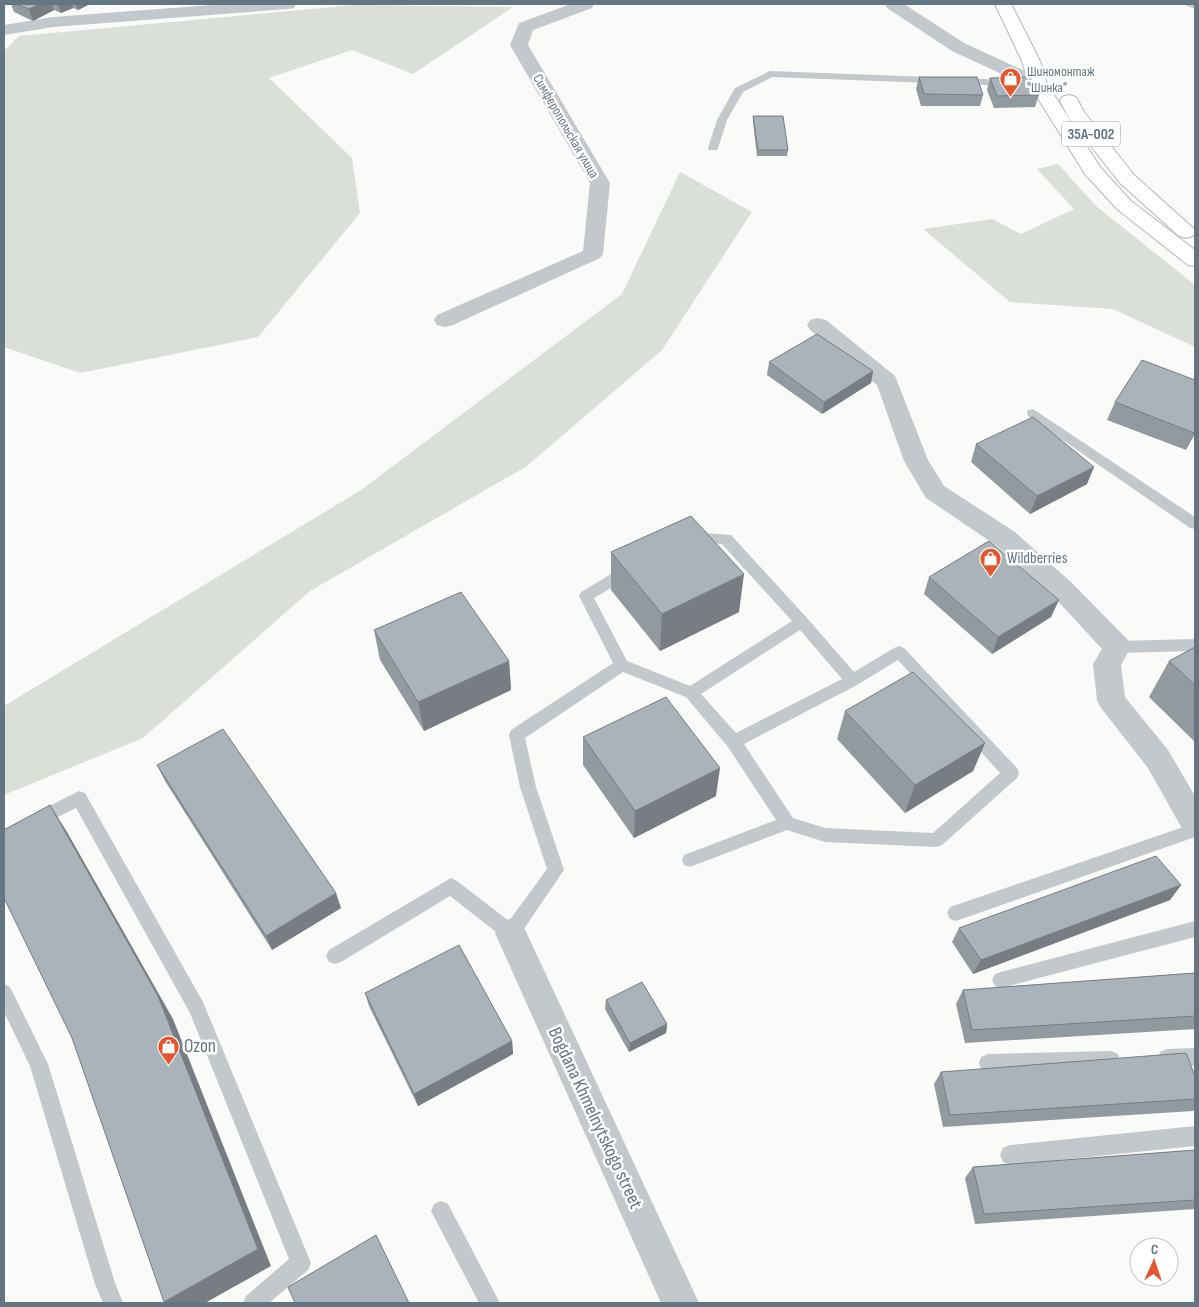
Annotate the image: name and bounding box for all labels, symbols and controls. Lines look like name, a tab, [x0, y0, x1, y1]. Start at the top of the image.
place label: Шиномонтаж "Шинка"	[1027, 63, 1095, 96]
shop icon: Шиномонтаж "Шинка"	[999, 67, 1023, 98]
street label: Симферопольская улица	[529, 71, 603, 181]
road number: 35А-002	[1062, 122, 1120, 146]
shop icon: Wildberries	[979, 546, 1003, 577]
place label: Wildberries	[1007, 549, 1068, 568]
street label: Bogdana Khmelnytskogo street	[543, 1024, 647, 1213]
shop icon: Ozon	[156, 1034, 180, 1065]
place label: Ozon	[184, 1035, 216, 1058]
north arrow	[1129, 1237, 1179, 1287]
text: С	[1151, 1241, 1159, 1258]

